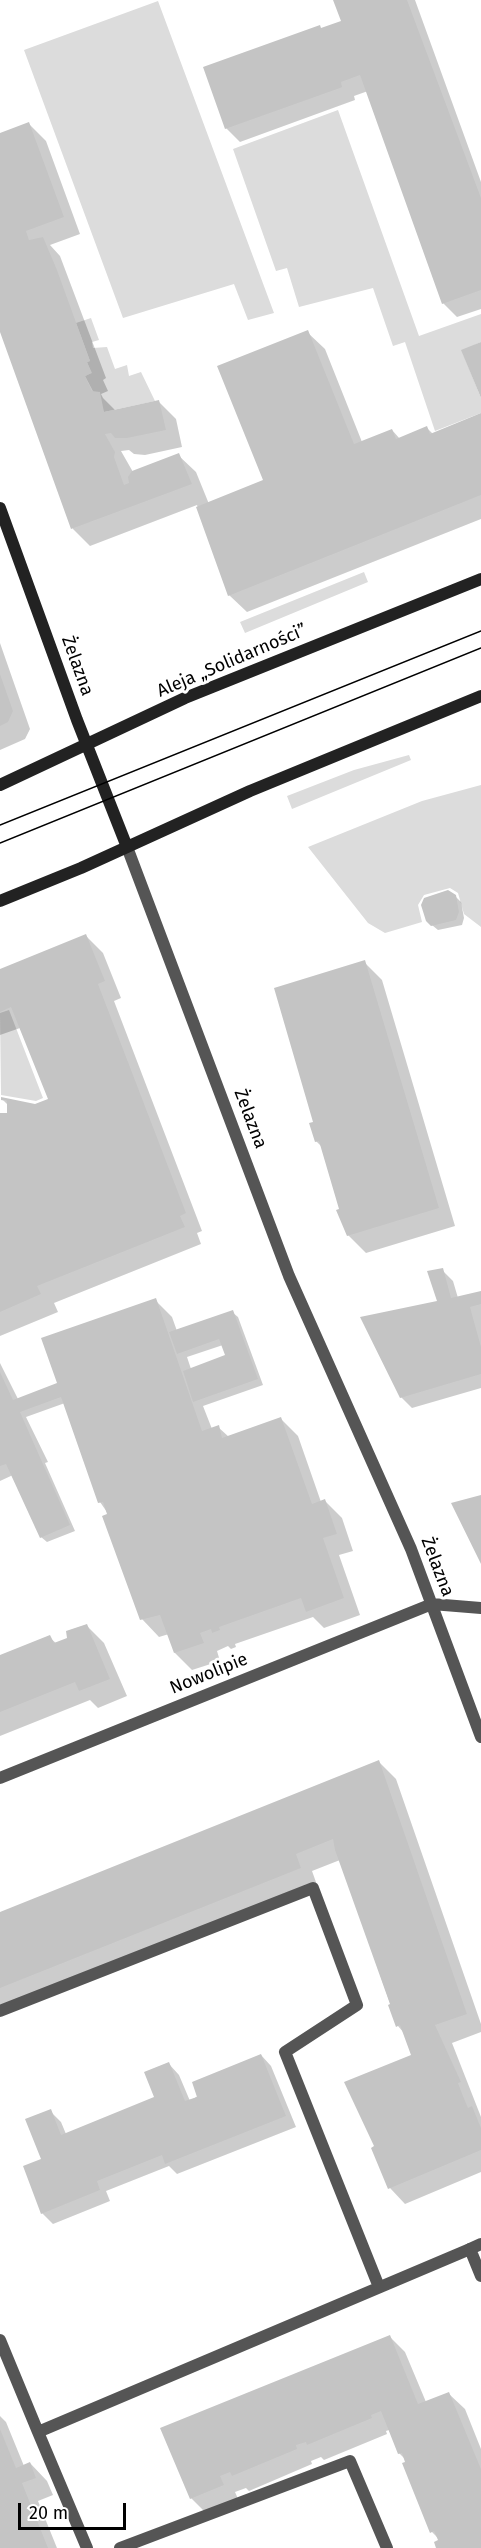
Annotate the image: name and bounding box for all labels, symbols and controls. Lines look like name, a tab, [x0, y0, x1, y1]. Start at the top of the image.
street label: Aleja „Solidarności”	[154, 620, 310, 702]
street label: Żelazna	[56, 633, 98, 699]
street label: Żelazna	[229, 1086, 271, 1152]
street label: Żelazna	[416, 1534, 458, 1600]
street label: Nowolipie	[167, 1649, 251, 1699]
scale bar	[21, 2491, 129, 2529]
text: 20 m	[29, 2502, 68, 2524]

